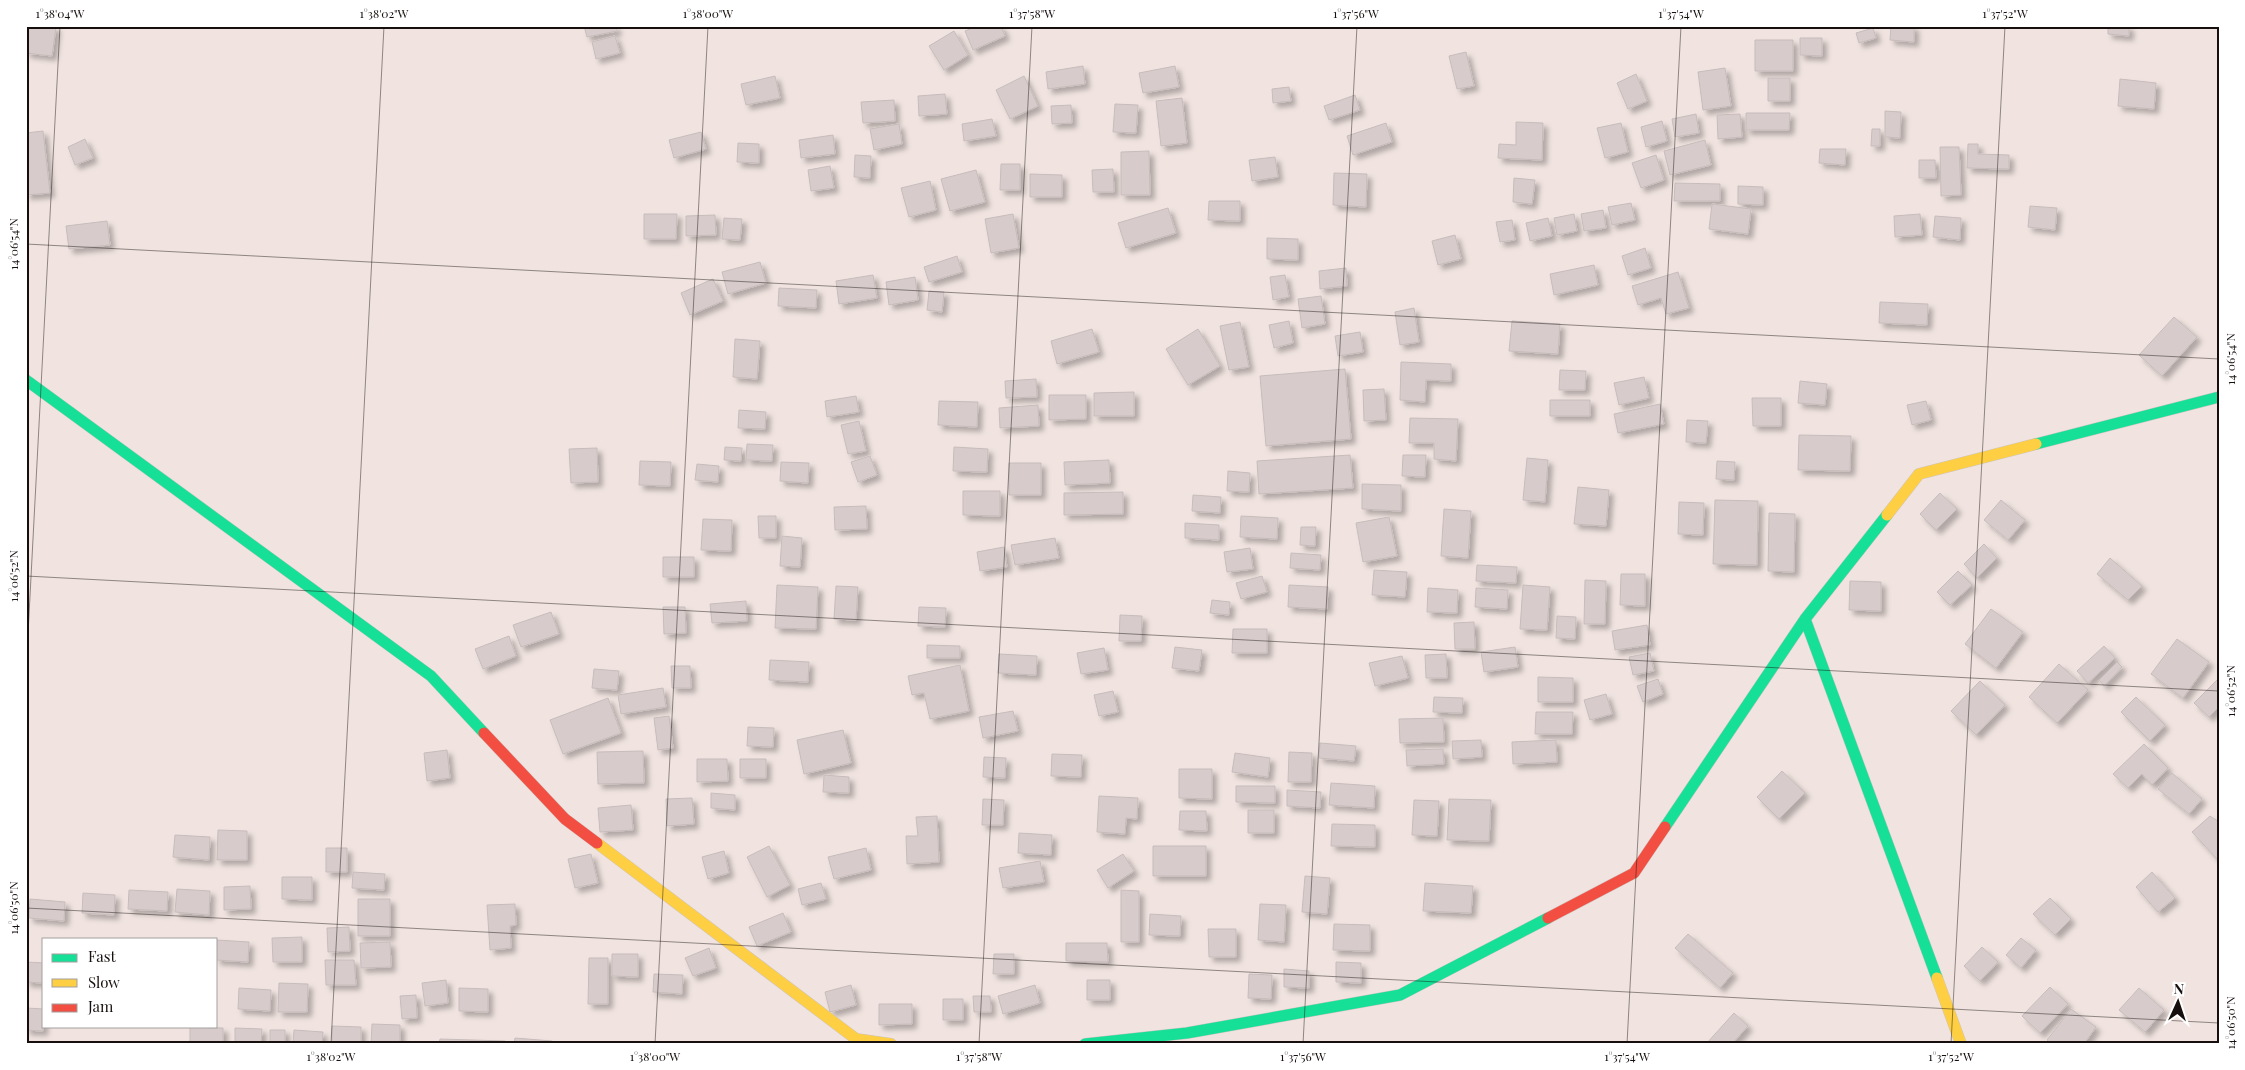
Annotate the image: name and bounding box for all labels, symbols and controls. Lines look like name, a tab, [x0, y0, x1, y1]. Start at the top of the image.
text: 1°38'04"W	[36, 5, 85, 21]
text: 1°38'02"W	[360, 5, 409, 21]
text: 1°38'00"W	[683, 5, 733, 21]
text: 1°37'58"W	[1009, 5, 1055, 21]
text: 1°37'56"W	[1333, 5, 1379, 21]
text: 1°37'54"W	[1658, 5, 1704, 21]
text: 1°37'52"W	[1982, 5, 2028, 21]
text: 14°06'54"N	[5, 218, 21, 270]
text: 14°06'54"N	[2222, 333, 2238, 385]
text: 14°06'52"N	[5, 550, 21, 602]
text: 14°06'52"N	[2222, 665, 2238, 717]
text: 14°06'50"N	[5, 881, 21, 935]
legend	[42, 938, 218, 1028]
text: Fast	[88, 946, 117, 966]
text: Slow	[88, 972, 120, 992]
north arrow	[2152, 978, 2202, 1028]
text: N	[2173, 979, 2184, 998]
text: Jam	[87, 996, 114, 1016]
text: 14°06'50"N	[2222, 996, 2238, 1050]
text: 1°38'02"W	[307, 1048, 356, 1064]
text: 1°38'00"W	[630, 1048, 680, 1064]
text: 1°37'58"W	[956, 1048, 1002, 1064]
text: 1°37'56"W	[1280, 1048, 1326, 1064]
text: 1°37'54"W	[1604, 1048, 1650, 1064]
text: 1°37'52"W	[1928, 1048, 1974, 1064]

